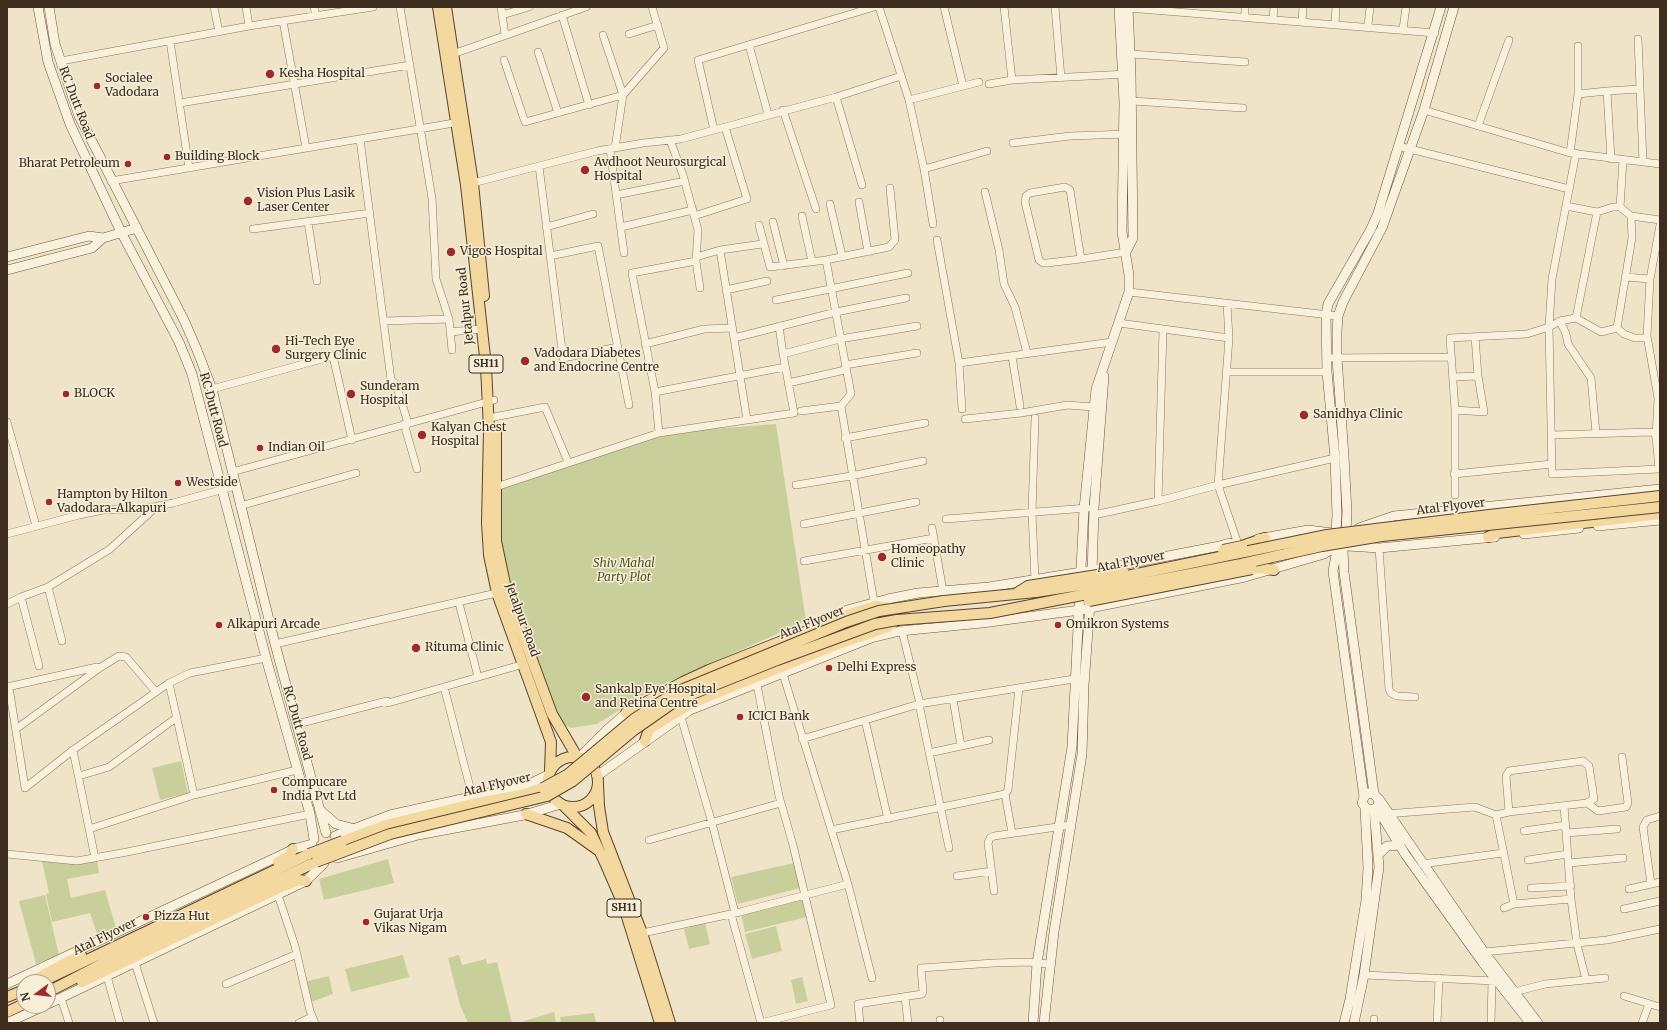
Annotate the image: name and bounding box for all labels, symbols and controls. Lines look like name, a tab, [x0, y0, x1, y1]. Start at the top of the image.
street label: RC Dutt Road	[56, 65, 96, 141]
place label: Kesha Hospital	[279, 67, 365, 81]
marker: Kesha Hospital	[264, 68, 276, 80]
place label: Socialee Vadodara	[105, 72, 159, 100]
marker: Socialee Vadodara	[92, 81, 102, 91]
place label: Building Block	[175, 150, 260, 164]
marker: Building Block	[162, 152, 172, 162]
place label: Avdhoot Neurosurgical Hospital	[594, 156, 726, 184]
place label: Bharat Petroleum	[19, 157, 120, 171]
marker: Bharat Petroleum	[123, 159, 133, 169]
marker: Avdhoot Neurosurgical Hospital	[579, 164, 591, 176]
place label: Vision Plus Lasik Laser Center	[257, 187, 355, 215]
marker: Vision Plus Lasik Laser Center	[242, 195, 254, 207]
place label: Vigos Hospital	[460, 245, 543, 259]
marker: Vigos Hospital	[445, 246, 457, 258]
street label: Jetalpur Road	[455, 267, 477, 345]
place label: Hi-Tech Eye Surgery Clinic	[285, 335, 367, 363]
marker: Hi-Tech Eye Surgery Clinic	[270, 343, 282, 355]
place label: Vadodara Diabetes and Endocrine Centre	[534, 347, 659, 375]
road number: SH11	[469, 355, 503, 373]
marker: Vadodara Diabetes and Endocrine Centre	[519, 355, 531, 367]
street label: RC Dutt Road	[196, 371, 230, 449]
place label: Sunderam Hospital	[360, 380, 420, 408]
place label: BLOCK	[74, 387, 115, 401]
marker: Sunderam Hospital	[345, 388, 357, 400]
marker: BLOCK	[61, 389, 71, 399]
place label: Sanidhya Clinic	[1313, 408, 1403, 422]
marker: Sanidhya Clinic	[1298, 409, 1310, 421]
place label: Kalyan Chest Hospital	[431, 421, 506, 449]
marker: Kalyan Chest Hospital	[416, 429, 428, 441]
place label: Indian Oil	[268, 441, 325, 455]
marker: Indian Oil	[255, 443, 265, 453]
place label: Westside	[186, 476, 238, 490]
marker: Westside	[173, 478, 183, 488]
place label: Hampton by Hilton Vadodara-Alkapuri	[57, 488, 168, 516]
street label: Atal Flyover	[1416, 496, 1486, 518]
marker: Hampton by Hilton Vadodara-Alkapuri	[44, 497, 54, 507]
place label: Homeopathy Clinic	[891, 543, 966, 571]
street label: Atal Flyover	[1096, 548, 1166, 576]
marker: Homeopathy Clinic	[876, 551, 888, 563]
park label: Shiv Mahal Party Plot	[593, 557, 655, 585]
street label: Jetalpur Road	[502, 581, 542, 659]
street label: Atal Flyover	[777, 603, 847, 643]
place label: Alkapuri Arcade	[227, 618, 320, 632]
place label: Omikron Systems	[1066, 618, 1169, 632]
marker: Alkapuri Arcade	[214, 620, 224, 630]
marker: Omikron Systems	[1053, 620, 1063, 630]
place label: Rituma Clinic	[425, 641, 504, 655]
marker: Rituma Clinic	[410, 642, 422, 654]
place label: Delhi Express	[837, 661, 916, 675]
marker: Delhi Express	[824, 663, 834, 673]
place label: Sankalp Eye Hospital and Retina Centre	[595, 683, 716, 711]
street label: RC Dutt Road	[279, 684, 315, 762]
marker: Sankalp Eye Hospital and Retina Centre	[580, 691, 592, 703]
place label: ICICI Bank	[748, 710, 810, 724]
marker: ICICI Bank	[735, 712, 745, 722]
street label: Atal Flyover	[462, 770, 532, 800]
place label: Compucare India Pvt Ltd	[282, 776, 356, 804]
marker: Compucare India Pvt Ltd	[269, 785, 279, 795]
road number: SH11	[607, 899, 641, 917]
place label: Gujarat Urja Vikas Nigam	[374, 908, 447, 936]
place label: Pizza Hut	[154, 910, 210, 924]
marker: Pizza Hut	[141, 912, 151, 922]
street label: Atal Flyover	[71, 915, 139, 959]
marker: Gujarat Urja Vikas Nigam	[361, 917, 371, 927]
north arrow	[16, 974, 56, 1014]
text: N	[17, 991, 33, 1003]

